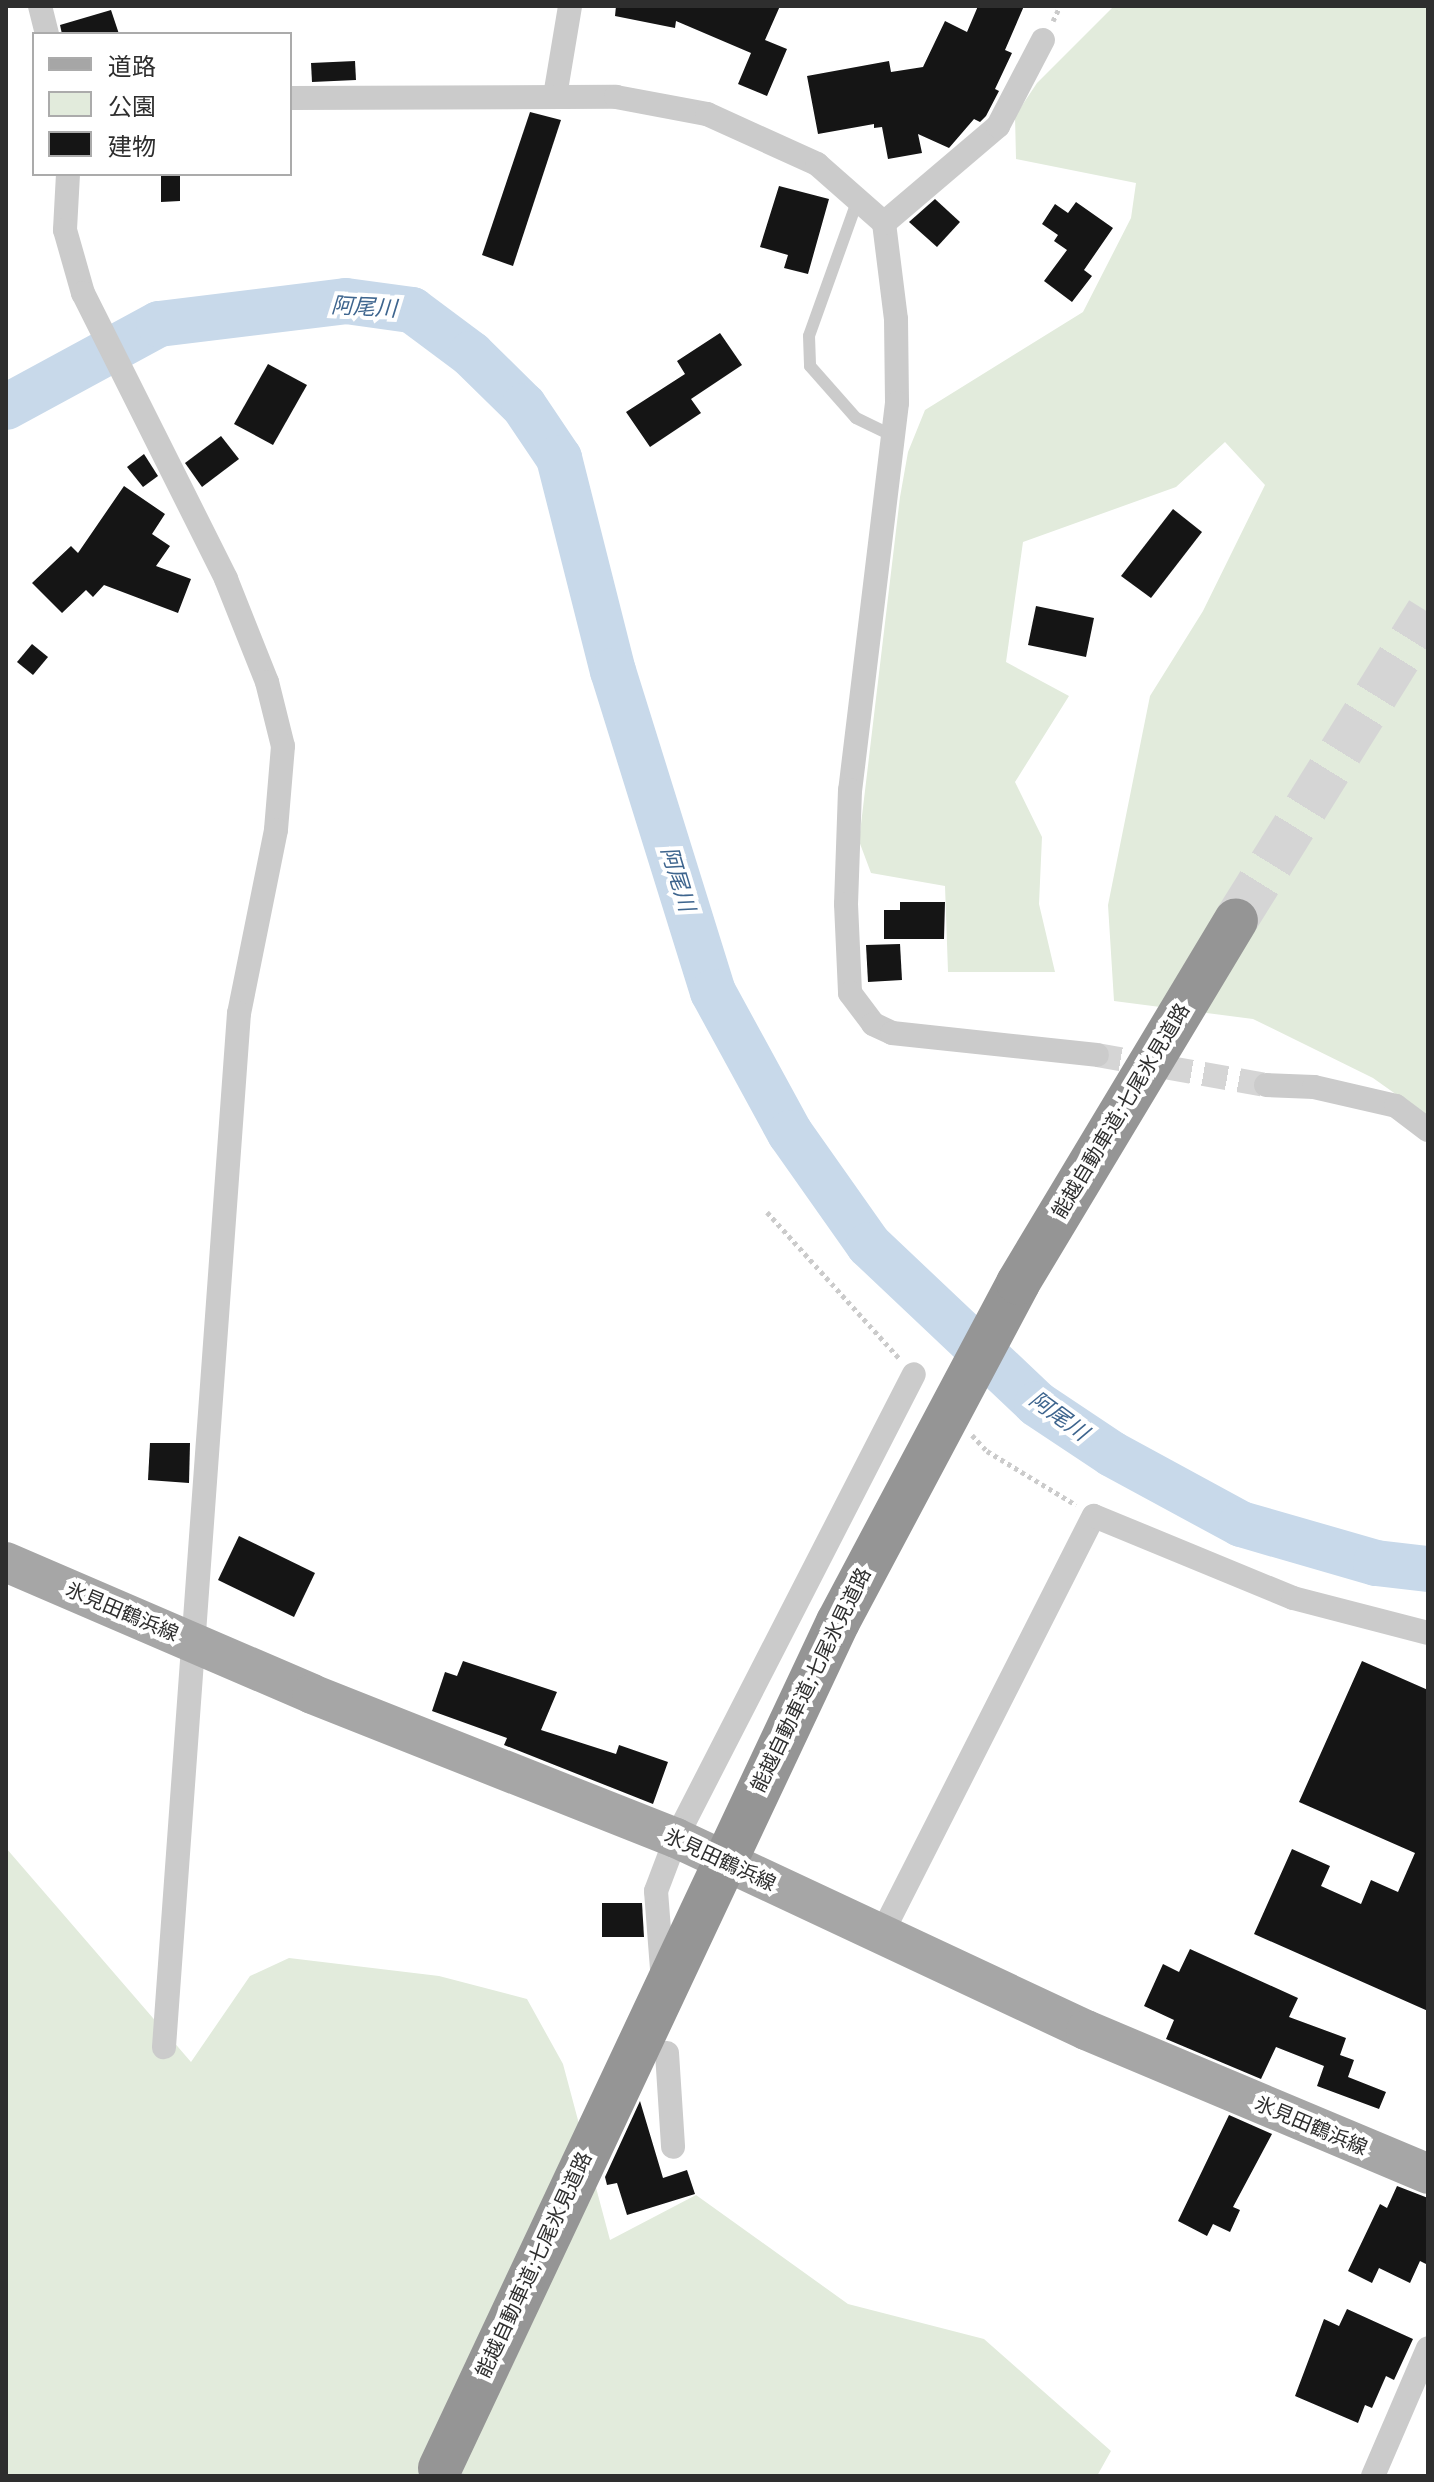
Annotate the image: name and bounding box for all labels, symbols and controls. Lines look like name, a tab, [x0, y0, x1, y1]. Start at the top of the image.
legend	[32, 32, 292, 176]
text: 道路	[108, 53, 156, 81]
text: 公園	[108, 93, 156, 121]
text: 建物	[108, 133, 156, 161]
water label: 阿尾川	[330, 292, 398, 322]
water label: 阿尾川	[656, 844, 700, 914]
street label: 能越自動車道;七尾氷見道路	[1047, 999, 1195, 1223]
water label: 阿尾川	[1025, 1386, 1093, 1446]
street label: 能越自動車道;七尾氷見道路	[746, 1564, 876, 1796]
street label: 氷見田鶴浜線	[62, 1578, 182, 1646]
street label: 氷見田鶴浜線	[661, 1824, 779, 1896]
street label: 氷見田鶴浜線	[1251, 2092, 1371, 2160]
street label: 能越自動車道;七尾氷見道路	[471, 2148, 597, 2382]

